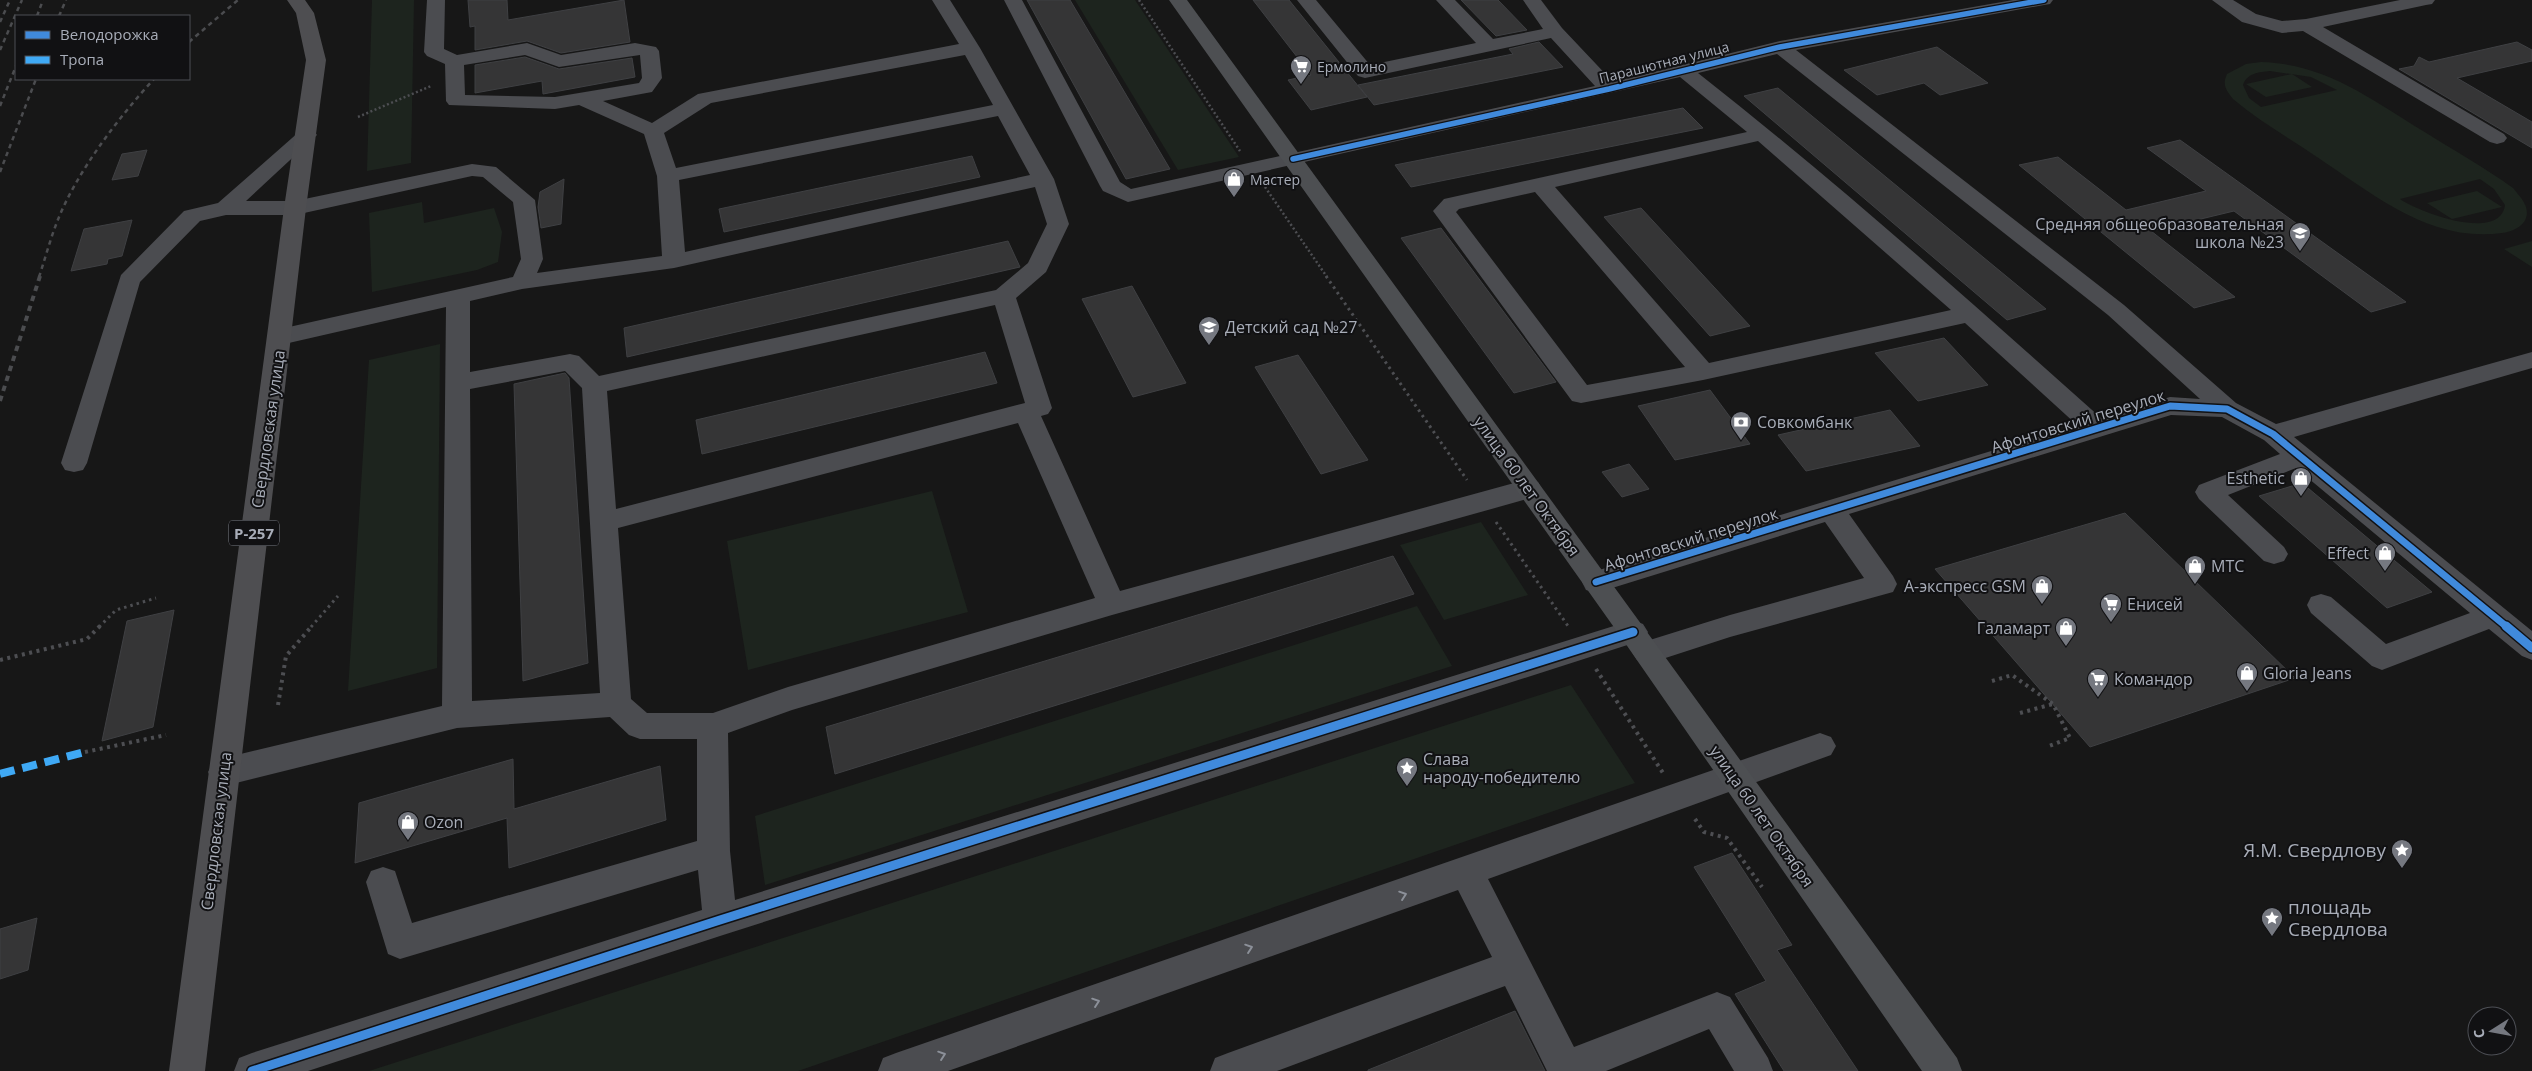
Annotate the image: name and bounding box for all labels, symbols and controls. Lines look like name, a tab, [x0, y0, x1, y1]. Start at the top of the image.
legend	[15, 15, 190, 80]
text: Велодорожка	[60, 24, 159, 44]
street label: Парашютная улица	[1597, 37, 1731, 87]
text: Тропа	[60, 49, 104, 69]
supermarket icon: Ермолино	[1289, 54, 1313, 85]
place label: Ермолино	[1317, 57, 1386, 76]
shop icon: Мастер	[1222, 167, 1246, 198]
place label: Мастер	[1250, 170, 1300, 189]
place label: Средняя общеобразовательная школа №23	[2035, 213, 2284, 253]
school or university icon: Средняя общеобразовательная школа №23	[2288, 221, 2312, 252]
school or university icon: Детский сад №27	[1197, 315, 1221, 346]
place label: Детский сад №27	[1225, 316, 1357, 338]
street label: Свердловская улица	[246, 349, 290, 509]
street label: Афонтовский переулок	[1988, 384, 2168, 458]
bank icon: Совкомбанк	[1729, 410, 1753, 441]
place label: Совкомбанк	[1757, 411, 1853, 433]
street label: улица 60 лет Октября	[1469, 412, 1585, 560]
shop icon: Esthetic	[2289, 466, 2313, 497]
place label: Esthetic	[2227, 467, 2285, 489]
street label: Афонтовский переулок	[1601, 502, 1781, 576]
road number: Р-257	[229, 520, 279, 546]
shop icon: Effect	[2373, 541, 2397, 572]
place label: Effect	[2327, 542, 2369, 564]
shop icon: МТС	[2183, 554, 2207, 585]
place label: МТС	[2211, 555, 2244, 577]
shop icon: А-экспресс GSM	[2030, 574, 2054, 605]
place label: А-экспресс GSM	[1904, 575, 2026, 597]
supermarket icon: Енисей	[2099, 592, 2123, 623]
place label: Енисей	[2127, 593, 2183, 615]
shop icon: Галамарт	[2054, 616, 2078, 647]
place label: Галамарт	[1977, 617, 2050, 639]
shop icon: Gloria Jeans	[2235, 661, 2259, 692]
place label: Gloria Jeans	[2263, 662, 2352, 684]
supermarket icon: Командор	[2086, 667, 2110, 698]
place label: Командор	[2114, 668, 2193, 690]
street label: улица 60 лет Октября	[1705, 741, 1819, 891]
place label: Слава народу-победителю	[1423, 748, 1580, 788]
street label: Свердловская улица	[195, 751, 237, 911]
place icon: Слава народу-победителю	[1395, 756, 1419, 787]
shop icon: Ozon	[396, 810, 420, 841]
place label: Ozon	[424, 811, 463, 833]
place label: Я.М. Свердлову	[2243, 837, 2386, 863]
place icon: Я.М. Свердлову	[2390, 838, 2414, 869]
one-way arrow	[1398, 891, 1407, 901]
place label: площадь Свердлова	[2288, 894, 2388, 942]
place icon: площадь Свердлова	[2260, 906, 2284, 937]
one-way arrow	[1245, 944, 1253, 954]
one-way arrow	[1091, 998, 1100, 1008]
north arrow	[2467, 1006, 2517, 1056]
text: С	[2469, 1027, 2489, 1040]
one-way arrow	[938, 1051, 946, 1061]

